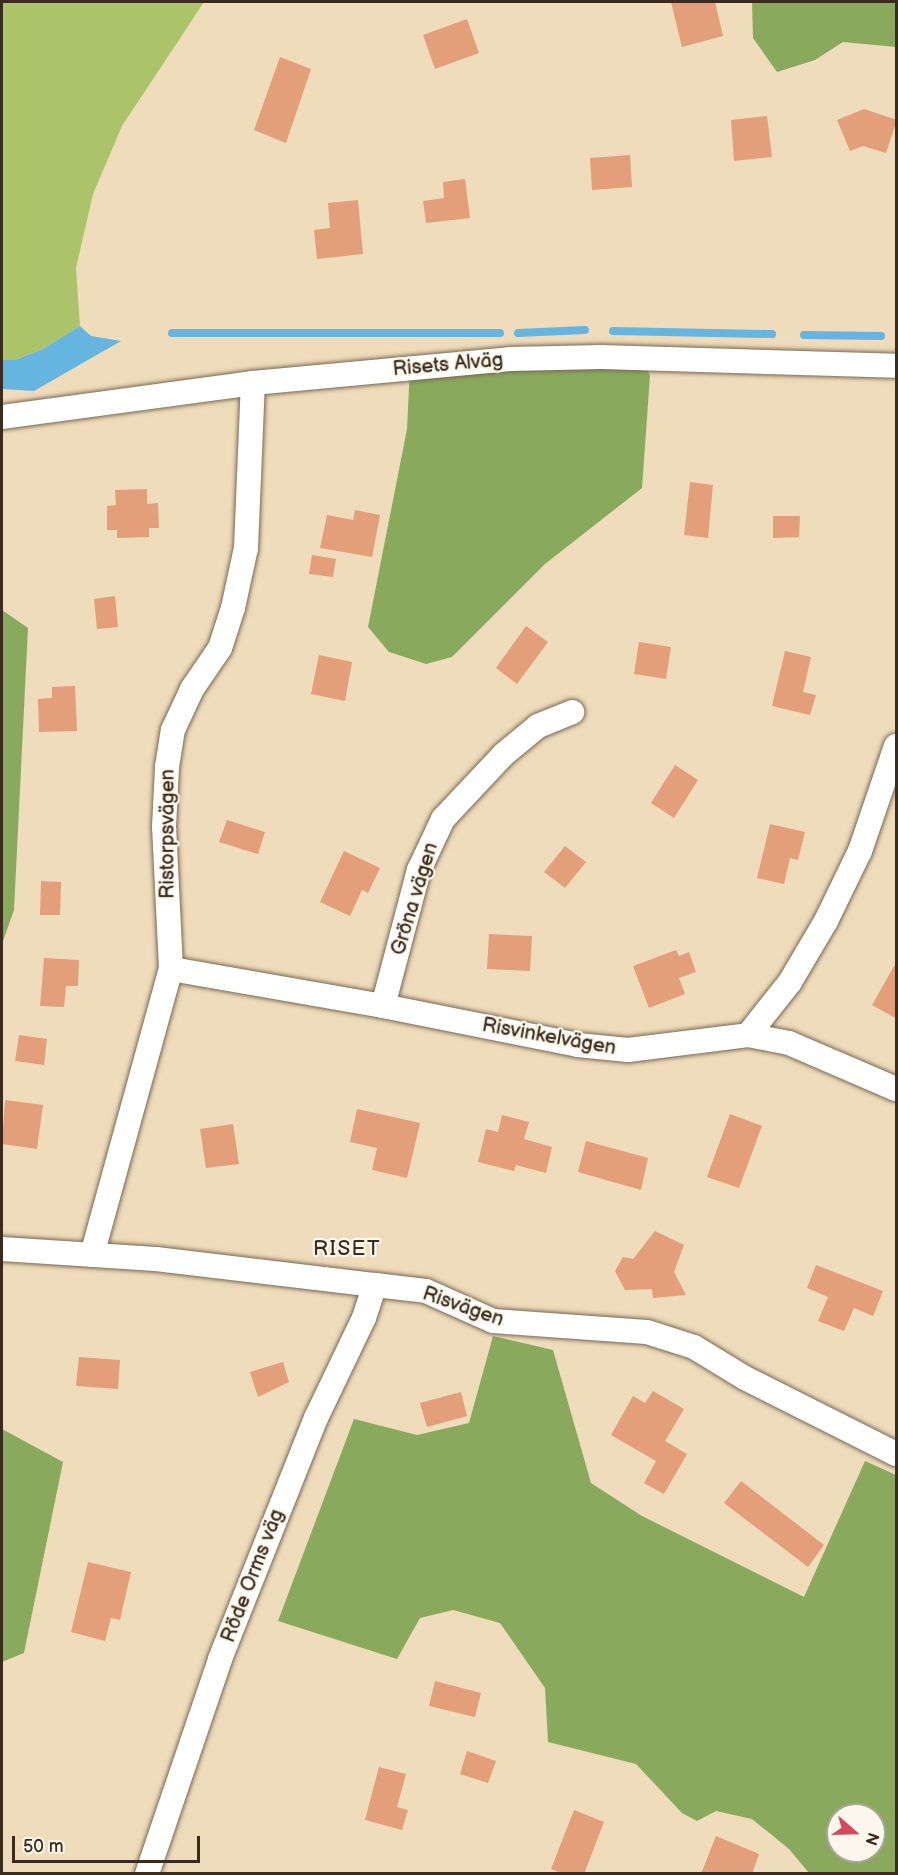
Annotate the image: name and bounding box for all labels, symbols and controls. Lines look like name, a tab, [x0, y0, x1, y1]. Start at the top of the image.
street label: Risets Alväg	[392, 348, 504, 382]
street label: Ristorpsvägen	[156, 769, 180, 899]
street label: Gröna vägen	[386, 840, 444, 958]
street label: Risvinkelvägen	[480, 1013, 618, 1061]
district label: RISET	[313, 1236, 381, 1262]
street label: Risvägen	[419, 1282, 507, 1332]
street label: Röde Orms väg	[217, 1506, 289, 1646]
north arrow	[826, 1803, 886, 1863]
scale bar	[15, 1824, 202, 1862]
text: N	[861, 1830, 882, 1848]
text: 50 m	[23, 1836, 64, 1857]

